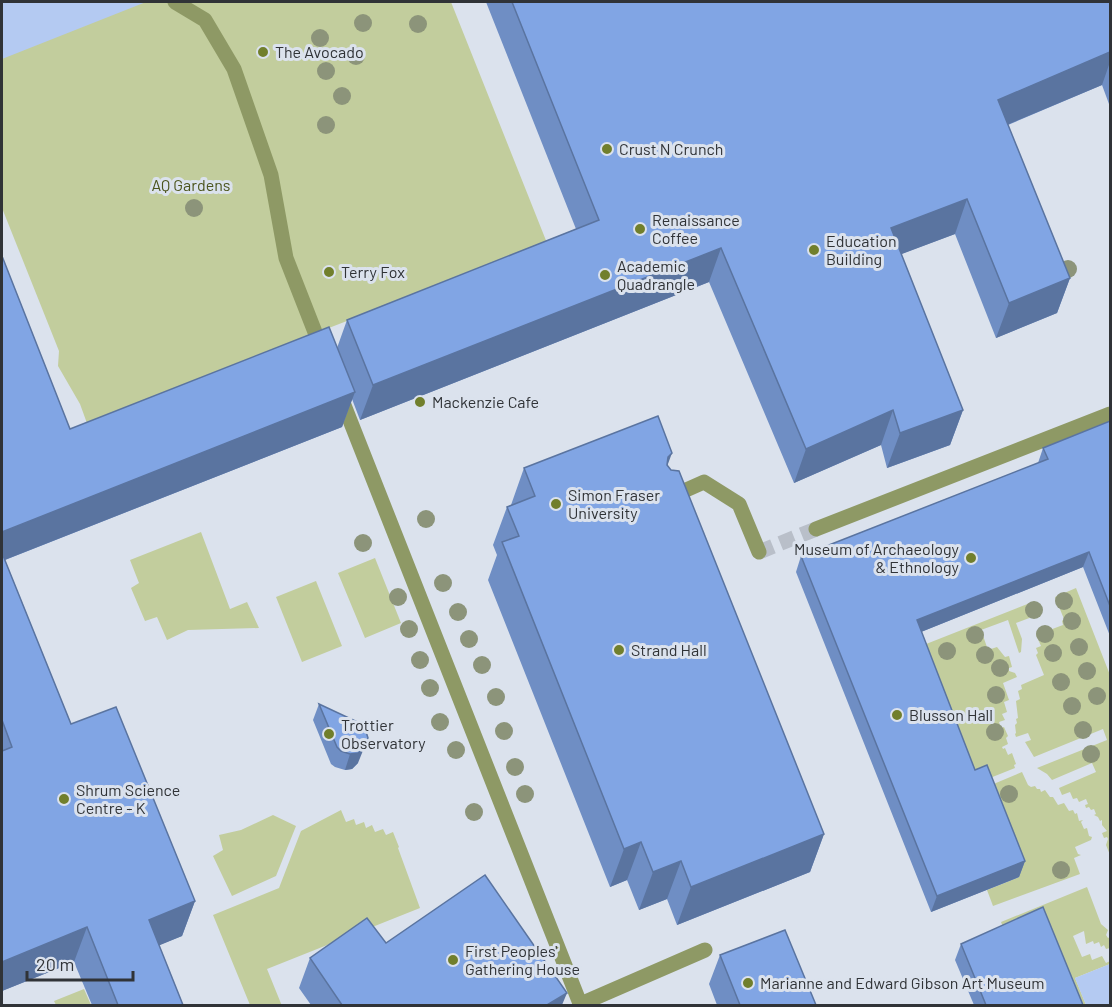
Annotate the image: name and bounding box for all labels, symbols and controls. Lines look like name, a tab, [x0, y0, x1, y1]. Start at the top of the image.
place label: The Avocado	[275, 42, 364, 61]
marker: The Avocado	[256, 45, 270, 59]
place label: Crust N Crunch	[619, 139, 723, 158]
marker: Crust N Crunch	[600, 142, 614, 156]
park label: AQ Gardens	[151, 175, 231, 194]
place label: Renaissance Coffee	[652, 210, 740, 247]
marker: Renaissance Coffee	[633, 222, 647, 236]
place label: Education Building	[826, 231, 897, 268]
marker: Education Building	[807, 243, 821, 257]
place label: Academic Quadrangle	[617, 256, 695, 293]
place label: Terry Fox	[341, 262, 405, 281]
marker: Terry Fox	[322, 265, 336, 279]
marker: Academic Quadrangle	[598, 268, 612, 282]
place label: Mackenzie Cafe	[432, 392, 539, 411]
marker: Mackenzie Cafe	[413, 395, 427, 409]
place label: Simon Fraser University	[568, 485, 660, 522]
marker: Simon Fraser University	[549, 497, 563, 511]
place label: Museum of Archaeology & Ethnology	[794, 539, 960, 576]
marker: Museum of Archaeology & Ethnology	[964, 551, 978, 565]
place label: Strand Hall	[631, 640, 707, 659]
marker: Strand Hall	[612, 643, 626, 657]
place label: Blusson Hall	[909, 705, 993, 724]
marker: Blusson Hall	[890, 708, 904, 722]
place label: Trottier Observatory	[341, 715, 426, 752]
marker: Trottier Observatory	[322, 727, 336, 741]
place label: Shrum Science Centre - K	[76, 780, 180, 817]
marker: Shrum Science Centre - K	[57, 792, 71, 806]
place label: First Peoples' Gathering House	[465, 941, 580, 978]
scale bar	[27, 944, 134, 982]
text: 20 m	[36, 953, 74, 975]
marker: First Peoples' Gathering House	[446, 953, 460, 967]
place label: Marianne and Edward Gibson Art Museum	[760, 973, 1045, 992]
marker: Marianne and Edward Gibson Art Museum	[741, 976, 755, 990]

